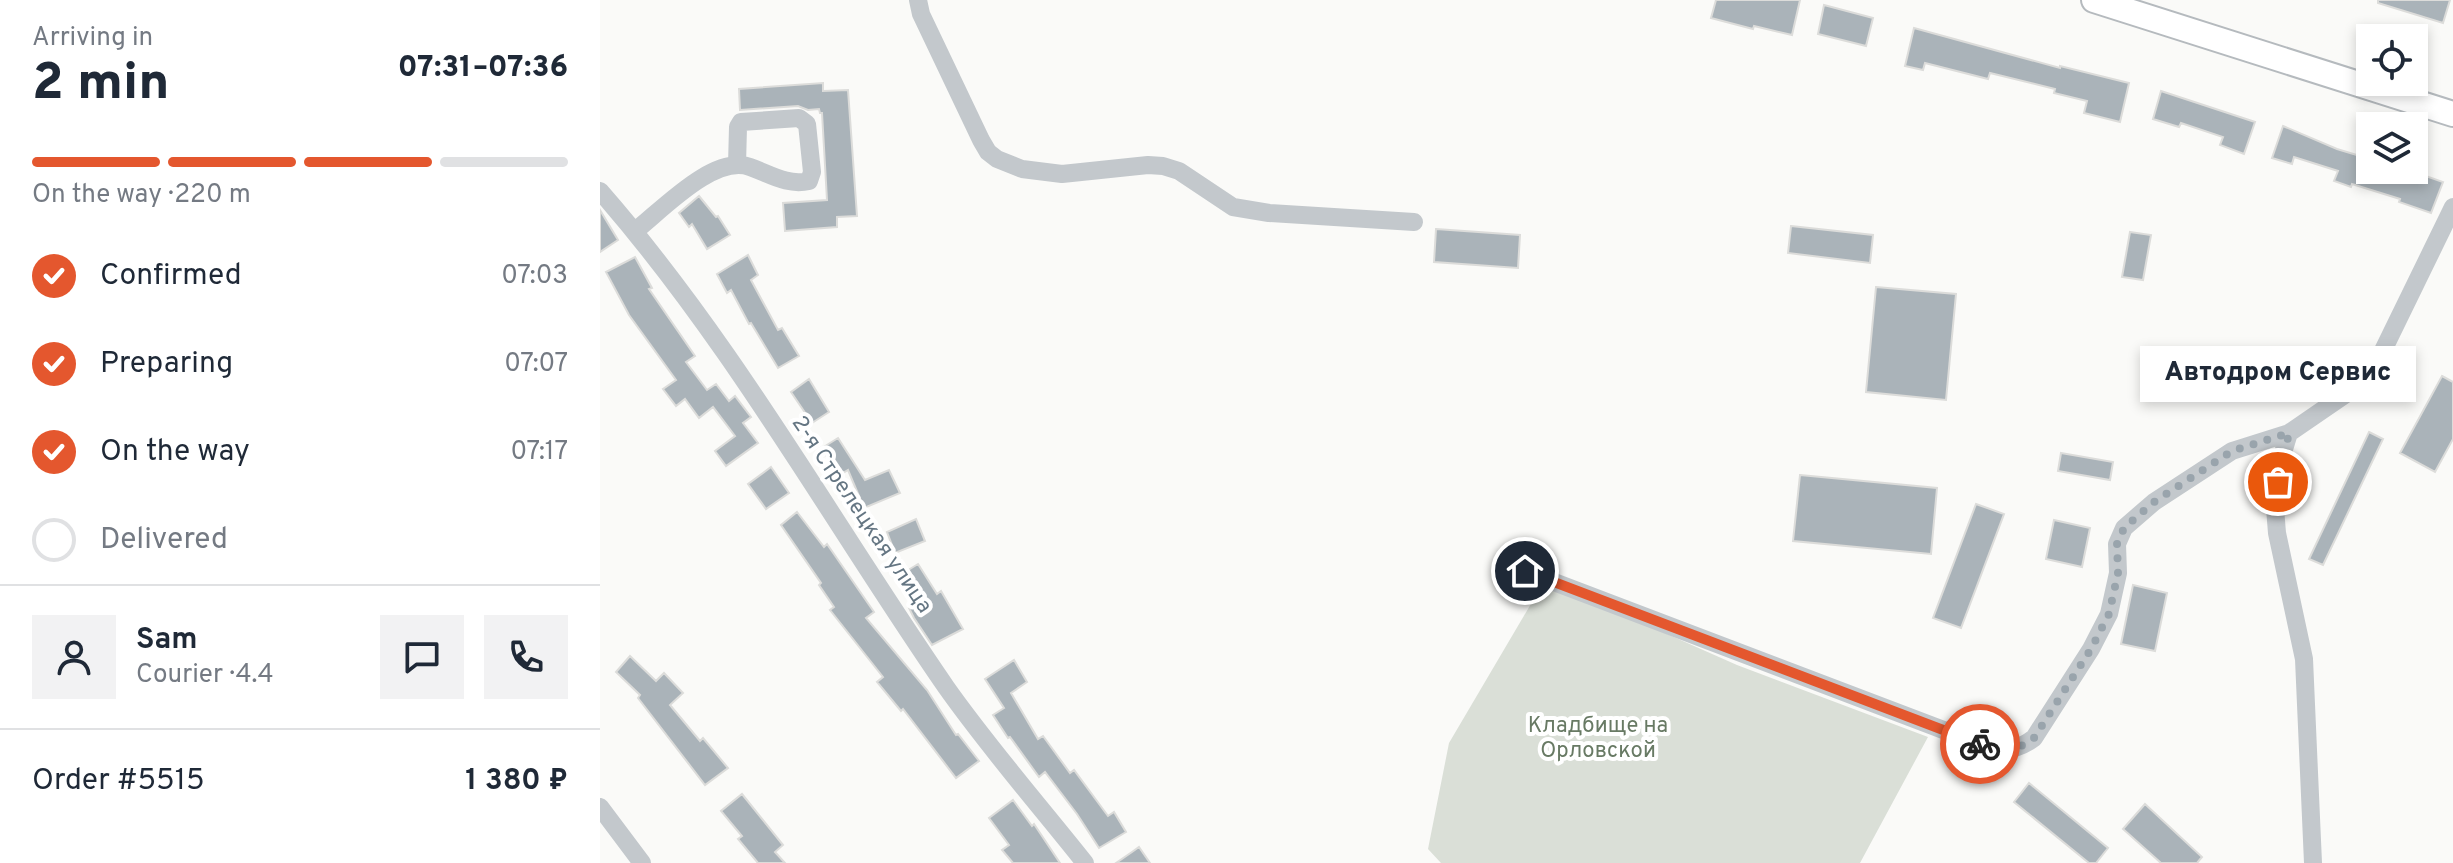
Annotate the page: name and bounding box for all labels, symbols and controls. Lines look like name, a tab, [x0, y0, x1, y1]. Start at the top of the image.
text: Arriving in	[32, 22, 153, 55]
map controls	[2356, 24, 2428, 184]
button: locate	[2356, 24, 2428, 96]
text: 07:31–07:36	[398, 50, 568, 87]
text: 2 min	[32, 52, 170, 118]
button: layers	[2356, 112, 2428, 184]
text: On the way · 220 m	[32, 179, 251, 212]
icon: check	[32, 254, 76, 298]
text: Confirmed	[100, 258, 242, 295]
text: 07:03	[501, 260, 568, 293]
icon: check	[32, 342, 76, 386]
text: Preparing	[100, 346, 233, 383]
callout: Автодром Сервис	[2140, 346, 2416, 402]
text: 07:07	[504, 348, 568, 381]
text: Автодром Сервис	[2164, 357, 2392, 390]
street label: 2-я Стрелецкая улица	[785, 411, 937, 619]
icon: check	[32, 430, 76, 474]
text: On the way	[100, 434, 250, 471]
text: 07:17	[511, 436, 568, 469]
pin	[2244, 448, 2312, 516]
icon: bag	[2256, 460, 2300, 504]
text: Delivered	[100, 522, 228, 559]
pin	[1491, 537, 1559, 605]
icon: home	[1503, 549, 1547, 593]
button: person	[32, 615, 116, 699]
button: chat	[380, 615, 464, 699]
button: phone	[484, 615, 568, 699]
text: Sam	[136, 622, 198, 659]
text: Courier · 4.4	[136, 659, 274, 692]
courier	[1940, 704, 2020, 784]
park label: Кладбище на Орловской	[1528, 713, 1668, 765]
icon: bike	[1958, 722, 2002, 766]
text: Order #5515	[32, 763, 205, 800]
text: 1 380 ₽	[465, 763, 568, 800]

